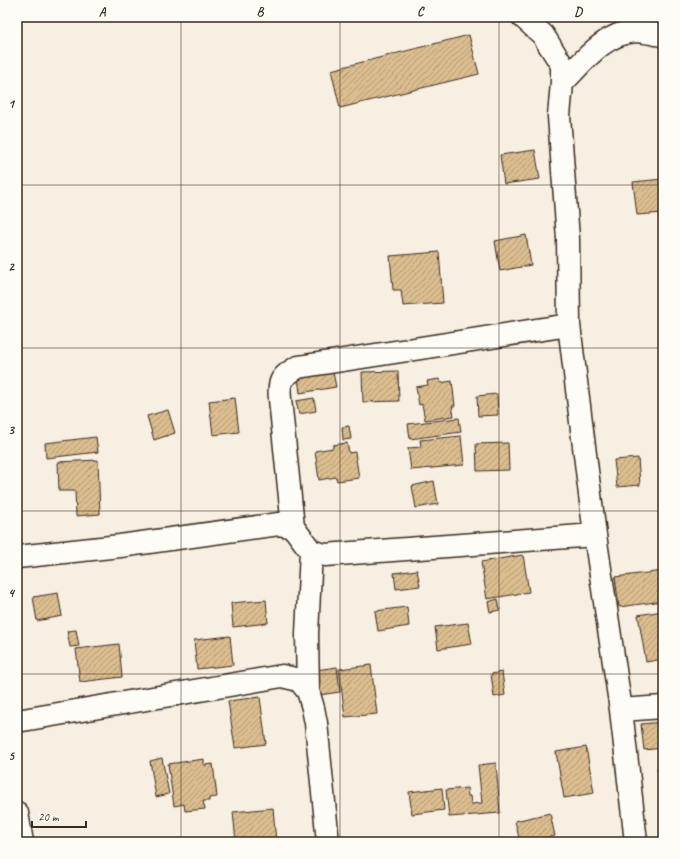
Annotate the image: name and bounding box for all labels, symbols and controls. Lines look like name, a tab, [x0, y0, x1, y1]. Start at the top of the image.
text: A	[99, 4, 107, 20]
text: B	[257, 4, 265, 20]
text: C	[417, 4, 425, 20]
text: D	[574, 4, 583, 20]
text: 1	[8, 96, 16, 112]
text: 2	[8, 259, 15, 275]
text: 3	[8, 422, 15, 438]
text: 4	[8, 585, 16, 601]
text: 5	[8, 748, 15, 764]
scale bar	[32, 803, 86, 829]
text: 20 m	[38, 809, 60, 825]

